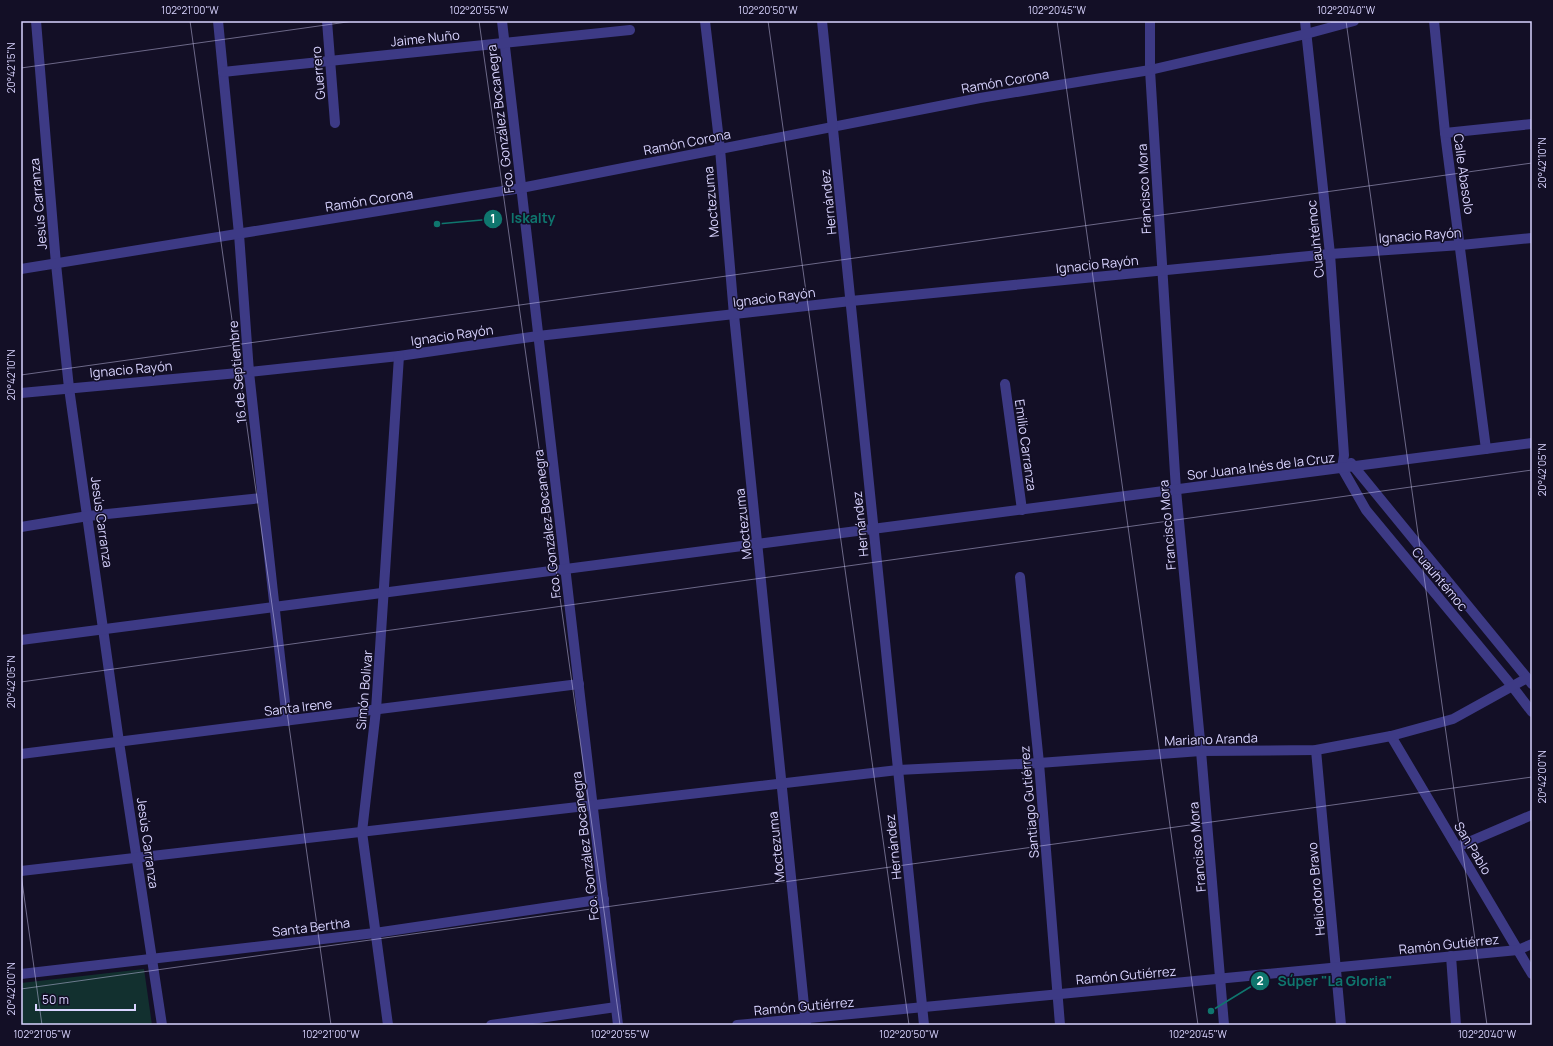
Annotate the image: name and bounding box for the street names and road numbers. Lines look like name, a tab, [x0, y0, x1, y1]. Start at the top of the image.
street label: Jaime Nuño	[389, 25, 461, 51]
street label: Fco. González Bocanegra	[482, 44, 518, 194]
street label: Guerrero	[307, 45, 329, 100]
street label: Ramón Corona	[960, 64, 1050, 98]
street label: Ramón Corona	[642, 125, 732, 159]
street label: Calle Abasolo	[1449, 133, 1479, 216]
street label: Francisco Mora	[1133, 143, 1155, 235]
street label: Jesús Carranza	[25, 157, 51, 251]
street label: Moctezuma	[699, 166, 723, 238]
street label: Hernández	[816, 168, 840, 236]
street label: Ramón Corona	[324, 184, 414, 216]
street label: Cuauhtémoc	[1302, 199, 1328, 279]
street label: Ignacio Rayón	[1378, 223, 1462, 247]
street label: Ignacio Rayón	[1055, 251, 1139, 277]
street label: Ignacio Rayón	[732, 283, 816, 311]
street label: 16 de Septiembre	[223, 319, 250, 424]
street label: Ignacio Rayón	[410, 320, 494, 350]
street label: Ignacio Rayón	[89, 356, 173, 382]
street label: Emilio Carranza	[1011, 398, 1041, 492]
street label: Sor Juana Inés de la Cruz	[1186, 448, 1336, 484]
street label: Fco. González Bocanegra	[529, 449, 565, 599]
street label: Jesús Carranza	[87, 475, 117, 569]
street label: Francisco Mora	[1154, 479, 1180, 571]
street label: Moctezuma	[730, 488, 756, 560]
street label: Hernández	[848, 490, 872, 558]
street label: Cuauhtémoc	[1408, 543, 1472, 615]
street label: Simón Bolivar	[352, 649, 376, 731]
street label: Santa Irene	[263, 694, 333, 720]
street label: Mariano Aranda	[1164, 728, 1258, 750]
street label: Santiago Gutiérrez	[1015, 745, 1043, 859]
street label: Fco. González Bocanegra	[567, 771, 603, 921]
street label: Jesús Carranza	[133, 796, 163, 890]
street label: Francisco Mora	[1184, 801, 1210, 893]
street label: Moctezuma	[763, 811, 789, 883]
street label: Hernández	[881, 813, 905, 881]
street label: San Pablo	[1450, 818, 1496, 878]
street label: Heliodoro Bravo	[1303, 841, 1329, 937]
street label: Santa Bertha	[271, 913, 351, 941]
street label: Ramón Gutiérrez	[1398, 930, 1500, 958]
street label: Ramón Gutiérrez	[1075, 962, 1177, 988]
street label: Ramón Gutiérrez	[753, 993, 855, 1019]

